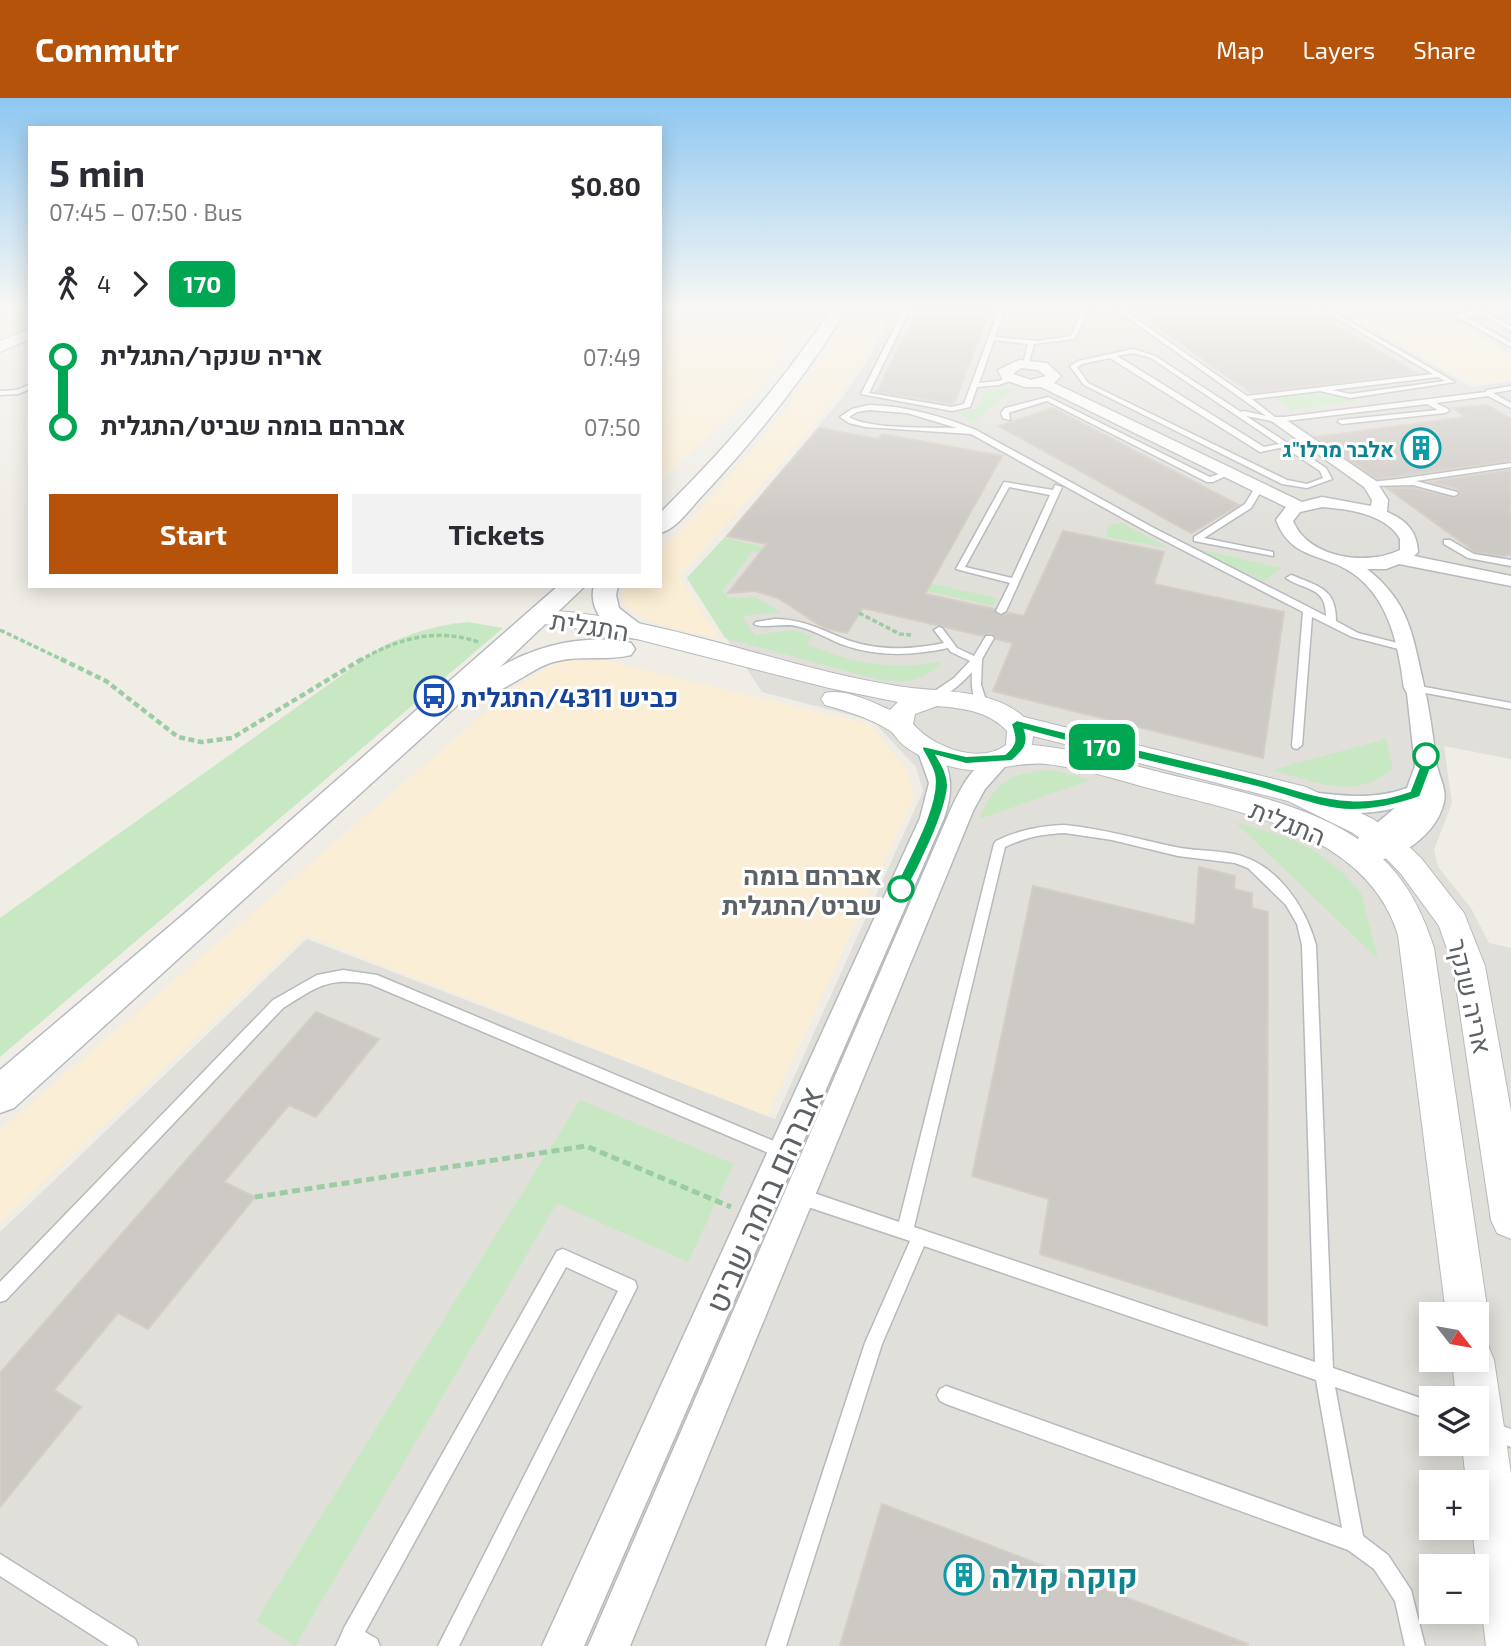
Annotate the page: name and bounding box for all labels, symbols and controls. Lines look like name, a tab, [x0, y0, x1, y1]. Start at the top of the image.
text: Commutr	[35, 29, 179, 69]
text: Map	[1216, 35, 1264, 64]
text: Layers	[1302, 35, 1375, 64]
text: Share	[1413, 35, 1476, 64]
text: 5 min	[49, 149, 145, 195]
text: $0.80	[571, 170, 641, 201]
text: 07:45 – 07:50 · Bus	[49, 198, 242, 226]
icon: walk	[49, 265, 87, 303]
icon: forward	[121, 265, 159, 303]
text: 170	[183, 269, 221, 298]
text: 4	[97, 270, 111, 298]
text: אריה שנקר/התגלית	[101, 339, 323, 370]
text: 07:49	[583, 343, 641, 371]
text: אברהם בומה שביט/התגלית	[101, 409, 406, 440]
text: 07:50	[584, 413, 641, 441]
building icon: אלבר מרלו"ג	[1400, 427, 1442, 469]
place label: אלבר מרלו"ג	[1283, 436, 1394, 461]
button: Start	[49, 494, 338, 574]
button: Tickets	[352, 494, 641, 574]
street label: התגלית	[549, 604, 631, 646]
bus stop icon: כביש 4311/התגלית	[413, 675, 455, 717]
place label: כביש 4311/התגלית	[461, 681, 678, 712]
line badge: 170	[1062, 724, 1142, 770]
text: 170	[1083, 732, 1121, 761]
unlabelled marker	[1413, 743, 1439, 769]
street label: התגלית	[1246, 793, 1330, 851]
place label: אברהם בומה שביט/התגלית	[722, 859, 882, 920]
marker: אברהם בומה שביט/התגלית	[888, 876, 914, 902]
street label: אריה שנקר	[1443, 935, 1499, 1057]
street label: אברהם בומה שביט	[696, 1080, 830, 1318]
north arrow	[1419, 1302, 1489, 1372]
map controls	[1419, 1302, 1489, 1624]
button: layers	[1419, 1386, 1489, 1456]
button: +	[1419, 1470, 1489, 1540]
building icon: קוקה קולה	[943, 1554, 985, 1596]
button: −	[1419, 1554, 1489, 1624]
place label: קוקה קולה	[991, 1556, 1138, 1594]

